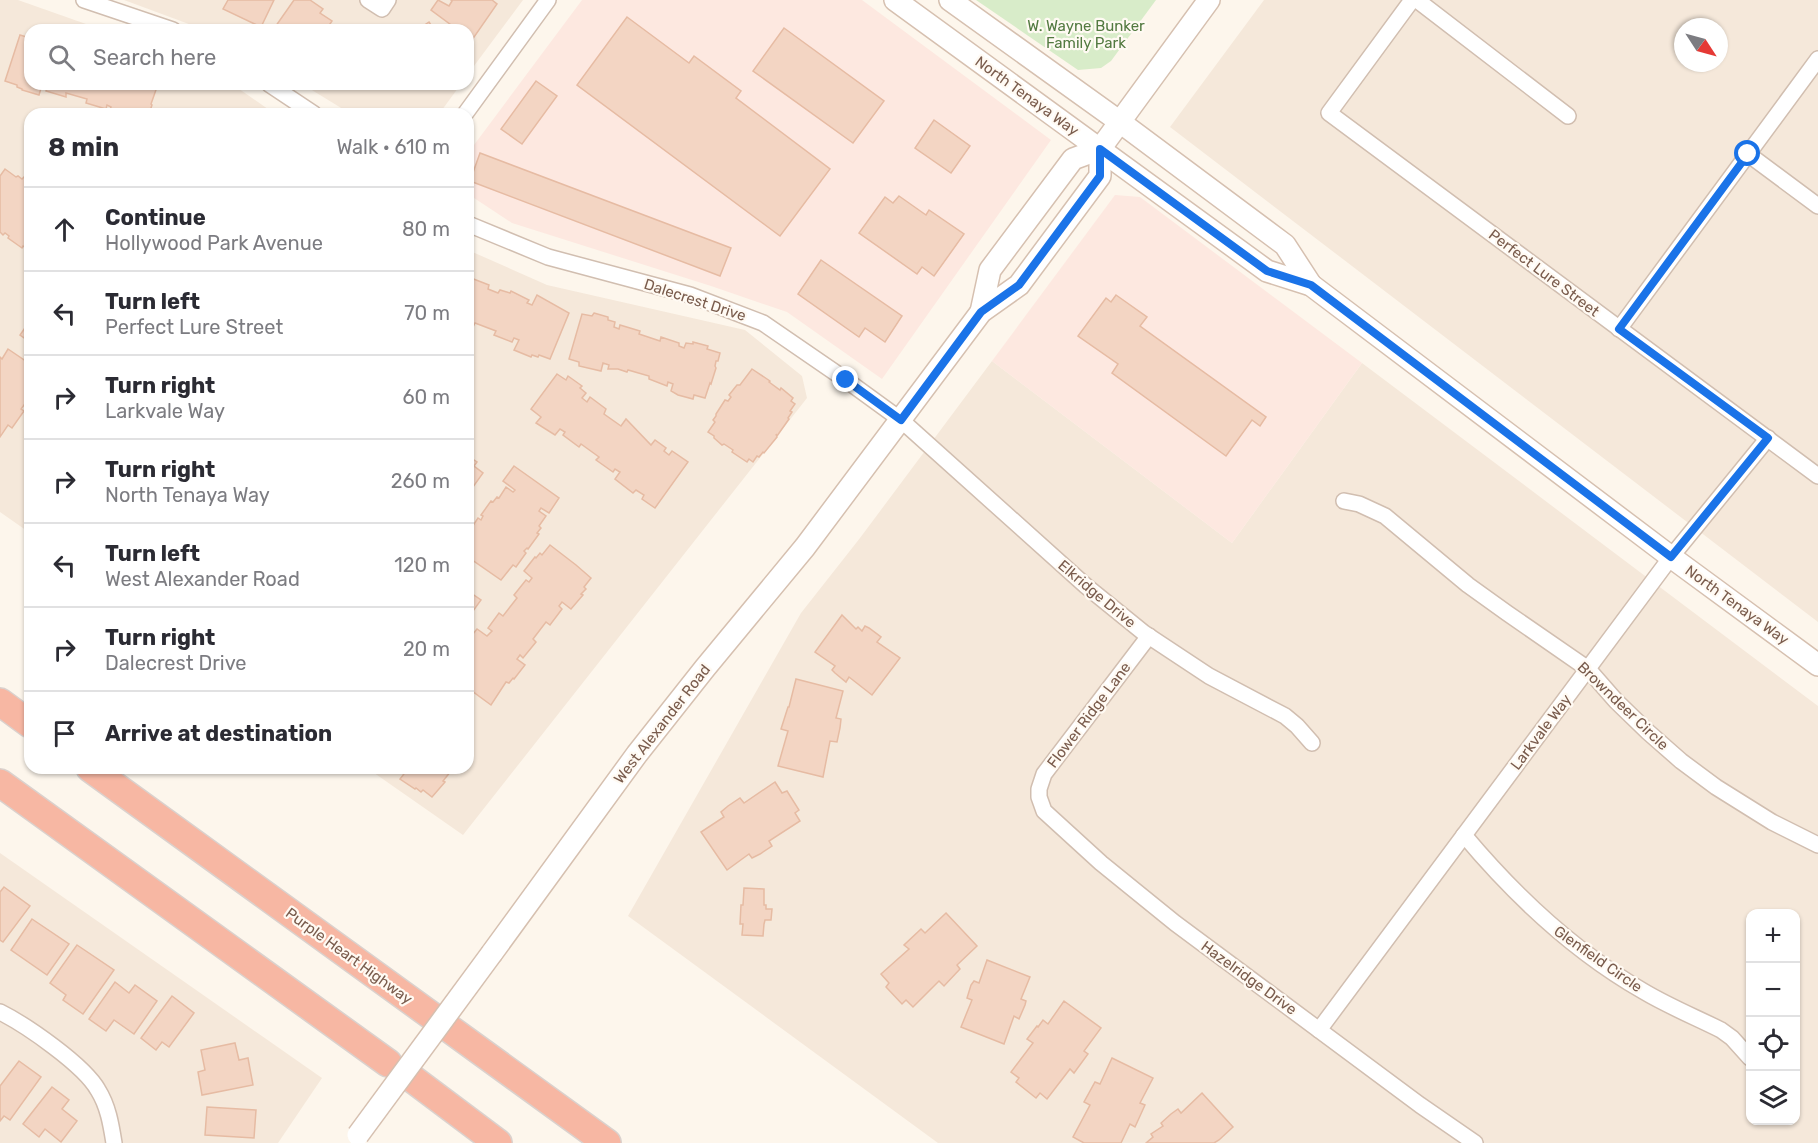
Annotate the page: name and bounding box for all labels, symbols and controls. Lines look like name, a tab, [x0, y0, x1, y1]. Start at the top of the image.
park label: W. Wayne Bunker Family Park	[1027, 17, 1145, 52]
north arrow	[1674, 18, 1728, 72]
search box	[24, 24, 474, 90]
icon: search	[45, 41, 78, 74]
text: Search here	[93, 44, 216, 71]
street label: North Tenaya Way	[972, 52, 1082, 140]
text: 8 min	[48, 132, 119, 163]
text: Walk · 610 m	[336, 135, 450, 159]
route start	[1734, 140, 1760, 166]
text: Continue	[105, 204, 206, 231]
icon: ahead	[48, 213, 81, 246]
text: 80 m	[402, 217, 450, 241]
street label: Perfect Lure Street	[1485, 226, 1603, 320]
text: Hollywood Park Avenue	[105, 231, 323, 255]
street label: Dalecrest Drive	[642, 275, 748, 325]
text: Turn left	[105, 288, 200, 315]
icon: left	[48, 297, 81, 330]
text: 70 m	[404, 301, 450, 325]
text: Perfect Lure Street	[105, 315, 283, 339]
route end	[832, 366, 858, 392]
text: Turn right	[105, 372, 215, 399]
icon: right	[48, 381, 81, 414]
text: 60 m	[403, 385, 450, 409]
text: Larkvale Way	[105, 399, 225, 423]
text: Turn right	[105, 456, 215, 483]
icon: right	[48, 465, 81, 498]
text: 260 m	[391, 469, 450, 493]
text: North Tenaya Way	[105, 483, 270, 507]
text: Turn left	[105, 540, 200, 567]
icon: left	[48, 549, 81, 582]
text: 120 m	[394, 553, 450, 577]
street label: Elkridge Drive	[1054, 556, 1140, 632]
street label: North Tenaya Way	[1682, 561, 1792, 649]
text: West Alexander Road	[105, 567, 300, 591]
text: Turn right	[105, 624, 215, 651]
icon: right	[48, 633, 81, 666]
text: 20 m	[403, 637, 450, 661]
text: Dalecrest Drive	[105, 651, 247, 675]
street label: Browndeer Circle	[1574, 658, 1672, 754]
street label: Flower Ridge Lane	[1043, 659, 1135, 771]
street label: West Alexander Road	[610, 661, 714, 787]
street label: Larkvale Way	[1507, 691, 1575, 773]
icon: arrive	[48, 717, 81, 750]
text: Arrive at destination	[105, 720, 332, 747]
street label: Purple Heart Highway	[282, 904, 416, 1008]
map controls	[1746, 909, 1800, 1125]
button: +	[1746, 909, 1800, 963]
street label: Glenfield Circle	[1550, 922, 1646, 996]
street label: Hazelridge Drive	[1198, 937, 1300, 1019]
button: −	[1746, 963, 1800, 1017]
button: locate	[1746, 1017, 1800, 1071]
button: layers	[1746, 1071, 1800, 1125]

